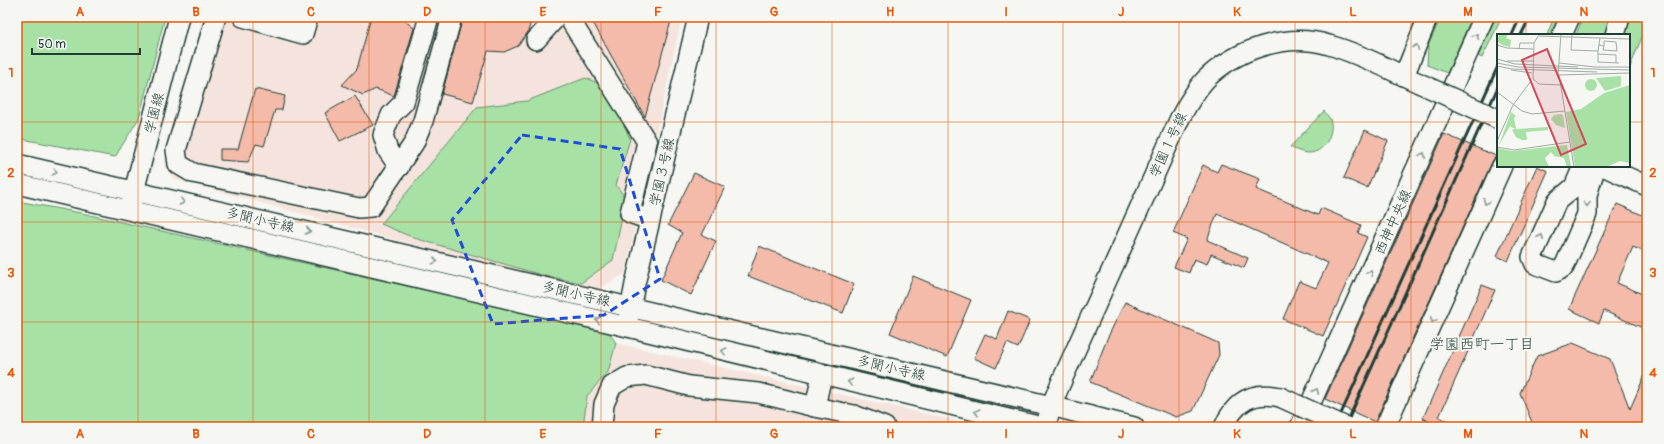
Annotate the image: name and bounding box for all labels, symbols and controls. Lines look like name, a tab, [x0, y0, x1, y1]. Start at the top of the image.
text: A	[76, 4, 85, 20]
text: B	[192, 4, 200, 20]
text: C	[307, 4, 315, 20]
text: D	[423, 4, 431, 20]
text: E	[540, 4, 547, 20]
text: F	[654, 4, 662, 20]
text: G	[770, 4, 779, 20]
text: H	[886, 4, 894, 20]
text: I	[1004, 4, 1008, 20]
text: J	[1118, 4, 1124, 20]
text: K	[1233, 4, 1241, 20]
text: L	[1349, 4, 1357, 20]
text: M	[1463, 4, 1473, 20]
text: N	[1580, 4, 1589, 20]
scale bar	[32, 30, 140, 56]
one-way arrow	[1471, 32, 1479, 39]
inset map	[1497, 34, 1630, 167]
text: 50 m	[38, 37, 66, 52]
one-way arrow	[1411, 43, 1419, 50]
text: 1	[8, 65, 14, 81]
text: 1	[1650, 65, 1656, 81]
street label: 学園線	[140, 91, 168, 135]
street label: 学園１号線	[1146, 110, 1190, 180]
street label: 学園３号線	[646, 136, 678, 208]
one-way arrow	[1418, 151, 1426, 159]
text: 2	[7, 165, 15, 181]
text: 2	[1649, 165, 1657, 181]
one-way arrow	[52, 168, 58, 176]
street label: 西神中央線	[1371, 187, 1415, 257]
one-way arrow	[179, 197, 185, 205]
one-way arrow	[1483, 198, 1491, 205]
one-way arrow	[1583, 201, 1591, 207]
street label: 多聞小寺線	[224, 204, 296, 236]
one-way arrow	[305, 227, 311, 235]
one-way arrow	[1536, 233, 1544, 241]
one-way arrow	[432, 257, 438, 265]
text: 3	[7, 265, 15, 281]
text: 3	[1649, 265, 1657, 281]
one-way arrow	[1365, 270, 1373, 277]
street label: 多聞小寺線	[540, 278, 612, 310]
one-way arrow	[595, 316, 601, 324]
one-way arrow	[1430, 316, 1438, 323]
district label: 学園西町一丁目	[1429, 335, 1535, 354]
one-way arrow	[721, 347, 727, 355]
street label: 多聞小寺線	[855, 352, 927, 384]
text: 4	[7, 365, 15, 381]
text: 4	[1649, 365, 1657, 381]
one-way arrow	[847, 378, 854, 386]
one-way arrow	[1311, 388, 1319, 396]
one-way arrow	[974, 408, 980, 416]
text: A	[76, 426, 85, 442]
text: B	[192, 426, 200, 442]
text: C	[307, 426, 315, 442]
text: D	[423, 426, 431, 442]
text: E	[540, 426, 547, 442]
text: F	[654, 426, 662, 442]
text: G	[770, 426, 779, 442]
text: H	[886, 426, 894, 442]
text: I	[1004, 426, 1008, 442]
text: J	[1118, 426, 1124, 442]
text: K	[1233, 426, 1241, 442]
text: L	[1349, 426, 1357, 442]
text: M	[1463, 426, 1473, 442]
text: N	[1580, 426, 1589, 442]

